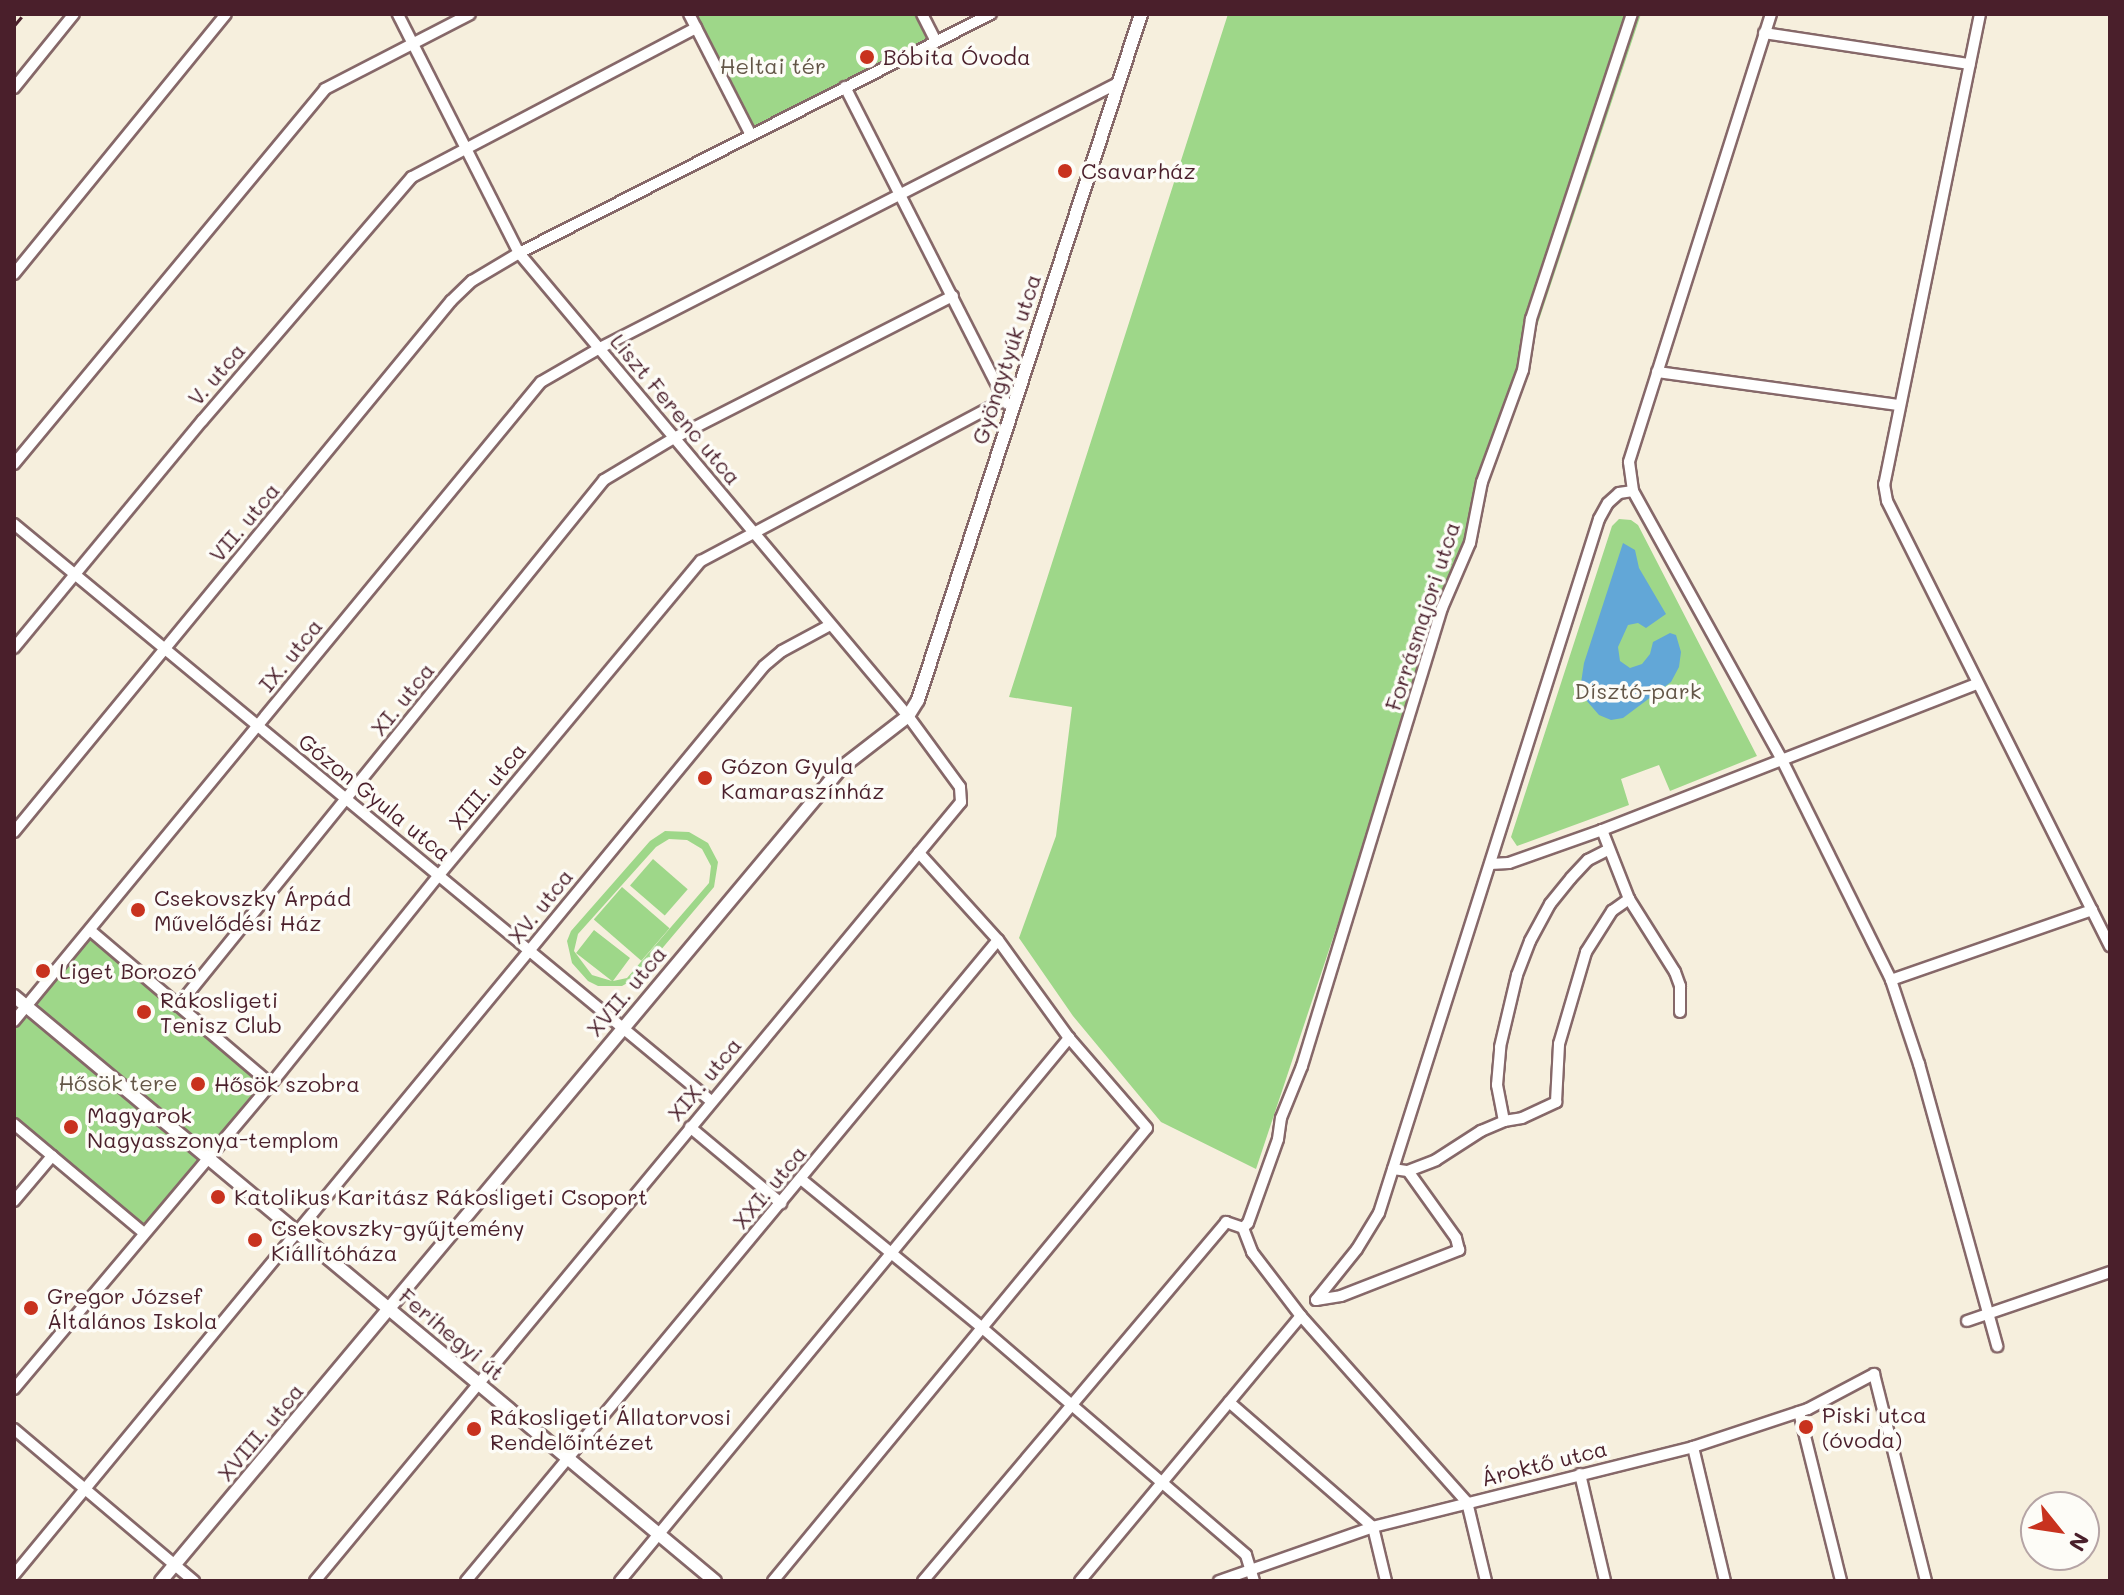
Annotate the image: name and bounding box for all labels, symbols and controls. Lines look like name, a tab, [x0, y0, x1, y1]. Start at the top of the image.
place label: Bóbita Óvoda	[883, 44, 1031, 70]
marker: Bóbita Óvoda	[858, 48, 876, 66]
park label: Heltai tér	[720, 53, 826, 79]
place label: Csavarház	[1081, 158, 1196, 184]
marker: Csavarház	[1056, 162, 1074, 180]
street label: Gyöngytyúk utca	[966, 270, 1046, 448]
street label: Liszt Ferenc utca	[605, 328, 747, 490]
street label: V. utca	[182, 337, 250, 411]
street label: VII. utca	[203, 477, 285, 567]
street label: Forrásmajori utca	[1379, 518, 1465, 714]
street label: IX. utca	[253, 613, 327, 697]
street label: XI. utca	[365, 657, 439, 741]
park label: Dísztó-park	[1575, 678, 1701, 704]
street label: Gózon Gyula utca	[294, 727, 456, 867]
street label: XIII. utca	[443, 737, 531, 835]
place label: Gózon Gyula Kamaraszínház	[721, 752, 884, 804]
marker: Gózon Gyula Kamaraszínház	[696, 769, 714, 787]
street label: XV. utca	[502, 863, 578, 949]
place label: Csekovszky Árpád Művelődési Ház	[154, 884, 351, 936]
marker: Csekovszky Árpád Művelődési Ház	[129, 901, 147, 919]
street label: XVII. utca	[581, 940, 671, 1042]
place label: Liget Borozó	[59, 958, 196, 984]
marker: Liget Borozó	[34, 962, 52, 980]
place label: Rákosligeti Tenisz Club	[160, 986, 282, 1038]
marker: Rákosligeti Tenisz Club	[135, 1003, 153, 1021]
street label: XIX. utca	[662, 1032, 746, 1126]
park label: Hősök tere	[58, 1070, 178, 1096]
place label: Hősök szobra	[214, 1071, 360, 1097]
marker: Hősök szobra	[189, 1075, 207, 1093]
place label: Magyarok Nagyasszonya-templom	[87, 1101, 339, 1152]
marker: Magyarok Nagyasszonya-templom	[62, 1118, 80, 1136]
street label: XXI. utca	[727, 1140, 811, 1234]
place label: Katolikus Karitász Rákosligeti Csoport	[234, 1184, 648, 1210]
marker: Katolikus Karitász Rákosligeti Csoport	[209, 1188, 227, 1206]
place label: Csekovszky-gyűjtemény Kiállítóháza	[271, 1214, 525, 1266]
marker: Csekovszky-gyűjtemény Kiállítóháza	[246, 1231, 264, 1249]
place label: Gregor József Általános Iskola	[47, 1282, 218, 1334]
street label: Ferihegyi út	[394, 1282, 510, 1386]
marker: Gregor József Általános Iskola	[22, 1299, 40, 1317]
street label: XVIII. utca	[211, 1378, 309, 1486]
place label: Piski utca (óvoda)	[1822, 1401, 1927, 1452]
place label: Rákosligeti Állatorvosi Rendelőintézet	[490, 1403, 731, 1454]
marker: Piski utca (óvoda)	[1797, 1418, 1815, 1436]
marker: Rákosligeti Állatorvosi Rendelőintézet	[465, 1420, 483, 1438]
street label: Ároktő utca	[1478, 1435, 1610, 1491]
north arrow	[2020, 1491, 2100, 1571]
text: N	[2063, 1528, 2096, 1557]

